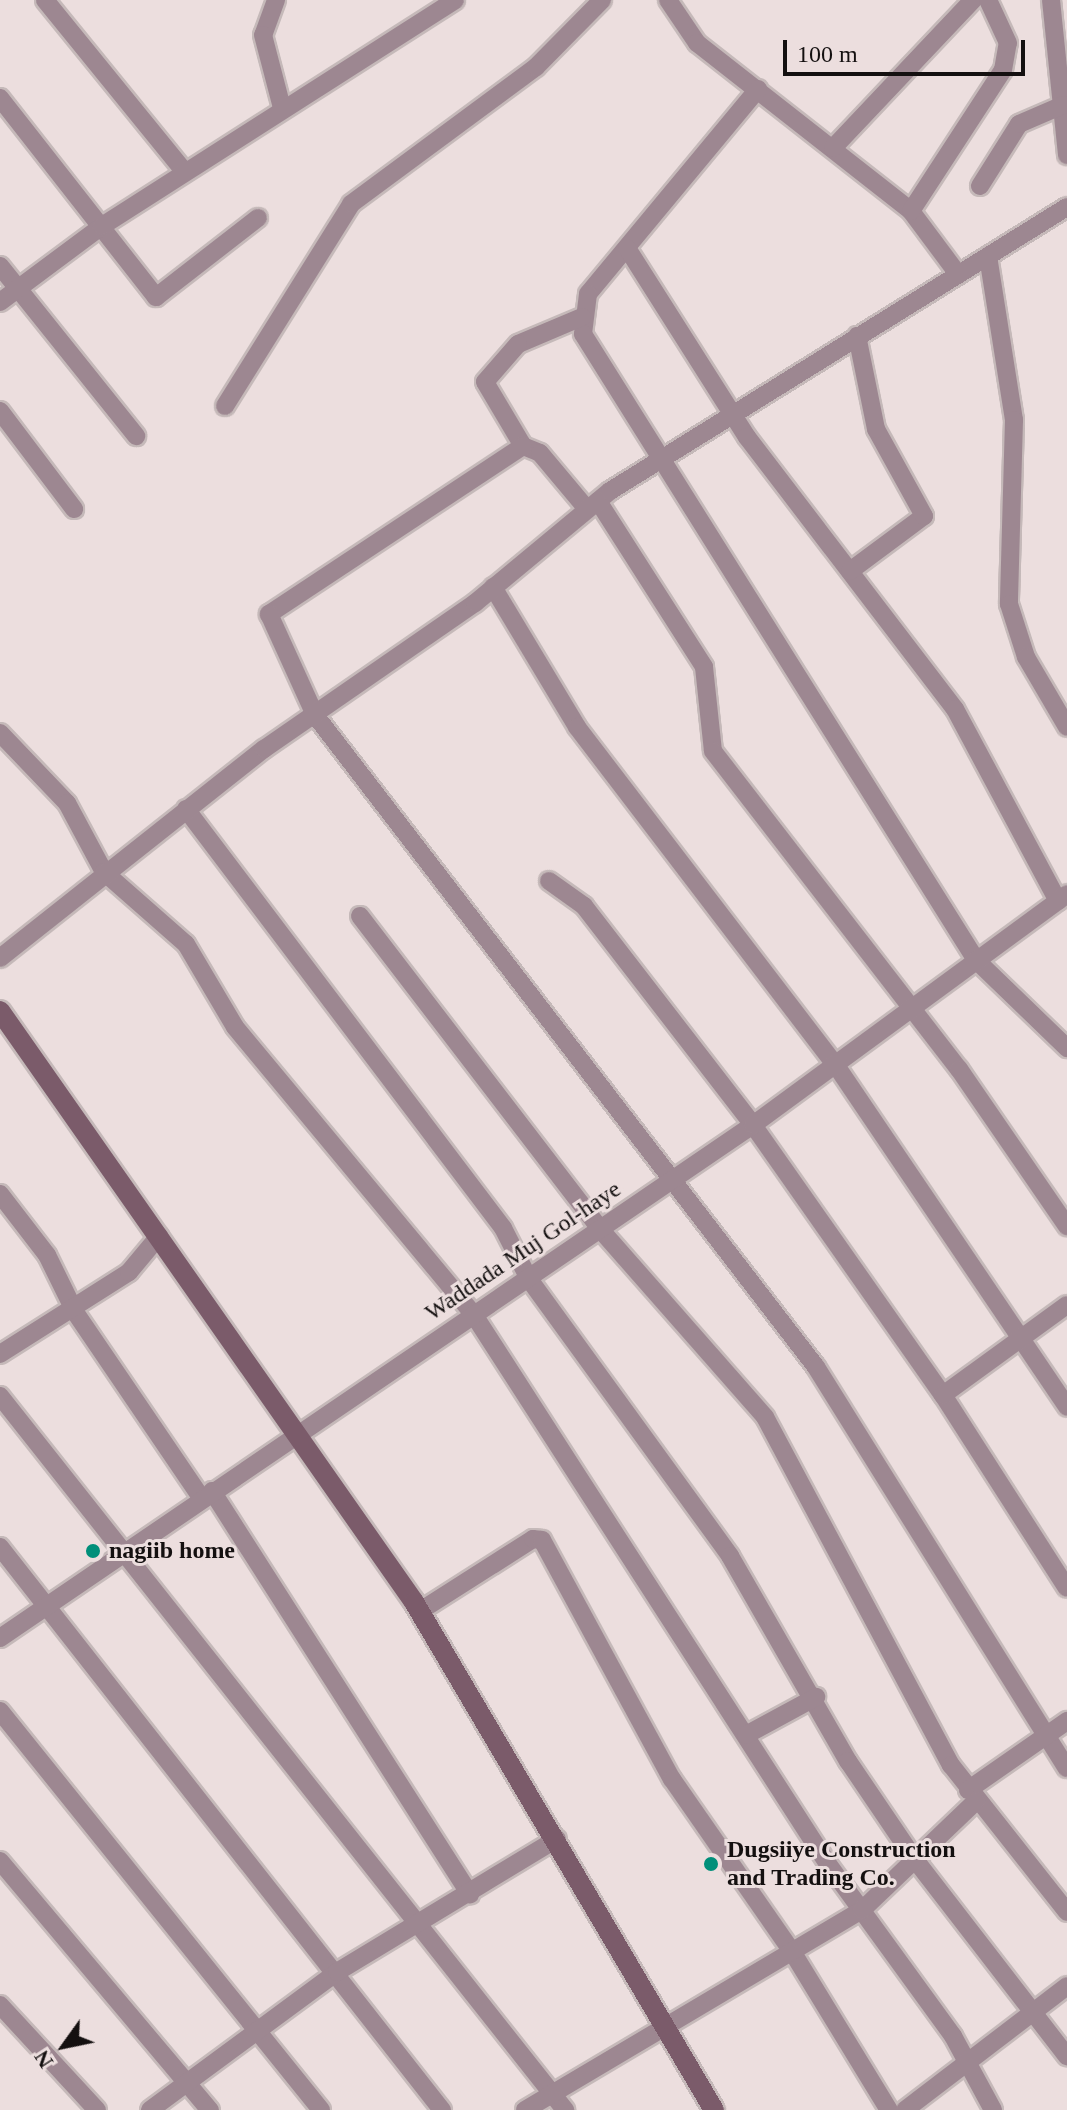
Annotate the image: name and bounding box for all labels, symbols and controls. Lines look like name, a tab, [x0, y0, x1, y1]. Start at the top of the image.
scale bar	[787, 24, 1029, 74]
text: 100 m	[797, 41, 858, 67]
street label: Waddada Muj Gol-haye	[417, 1173, 629, 1329]
place label: nagiib home	[109, 1537, 237, 1565]
marker: nagiib home	[84, 1542, 102, 1560]
place label: Dugsiiye Construction and Trading Co.	[727, 1836, 954, 1892]
marker: Dugsiiye Construction and Trading Co.	[702, 1855, 720, 1873]
north arrow	[24, 2006, 104, 2086]
text: N	[29, 2046, 58, 2073]

